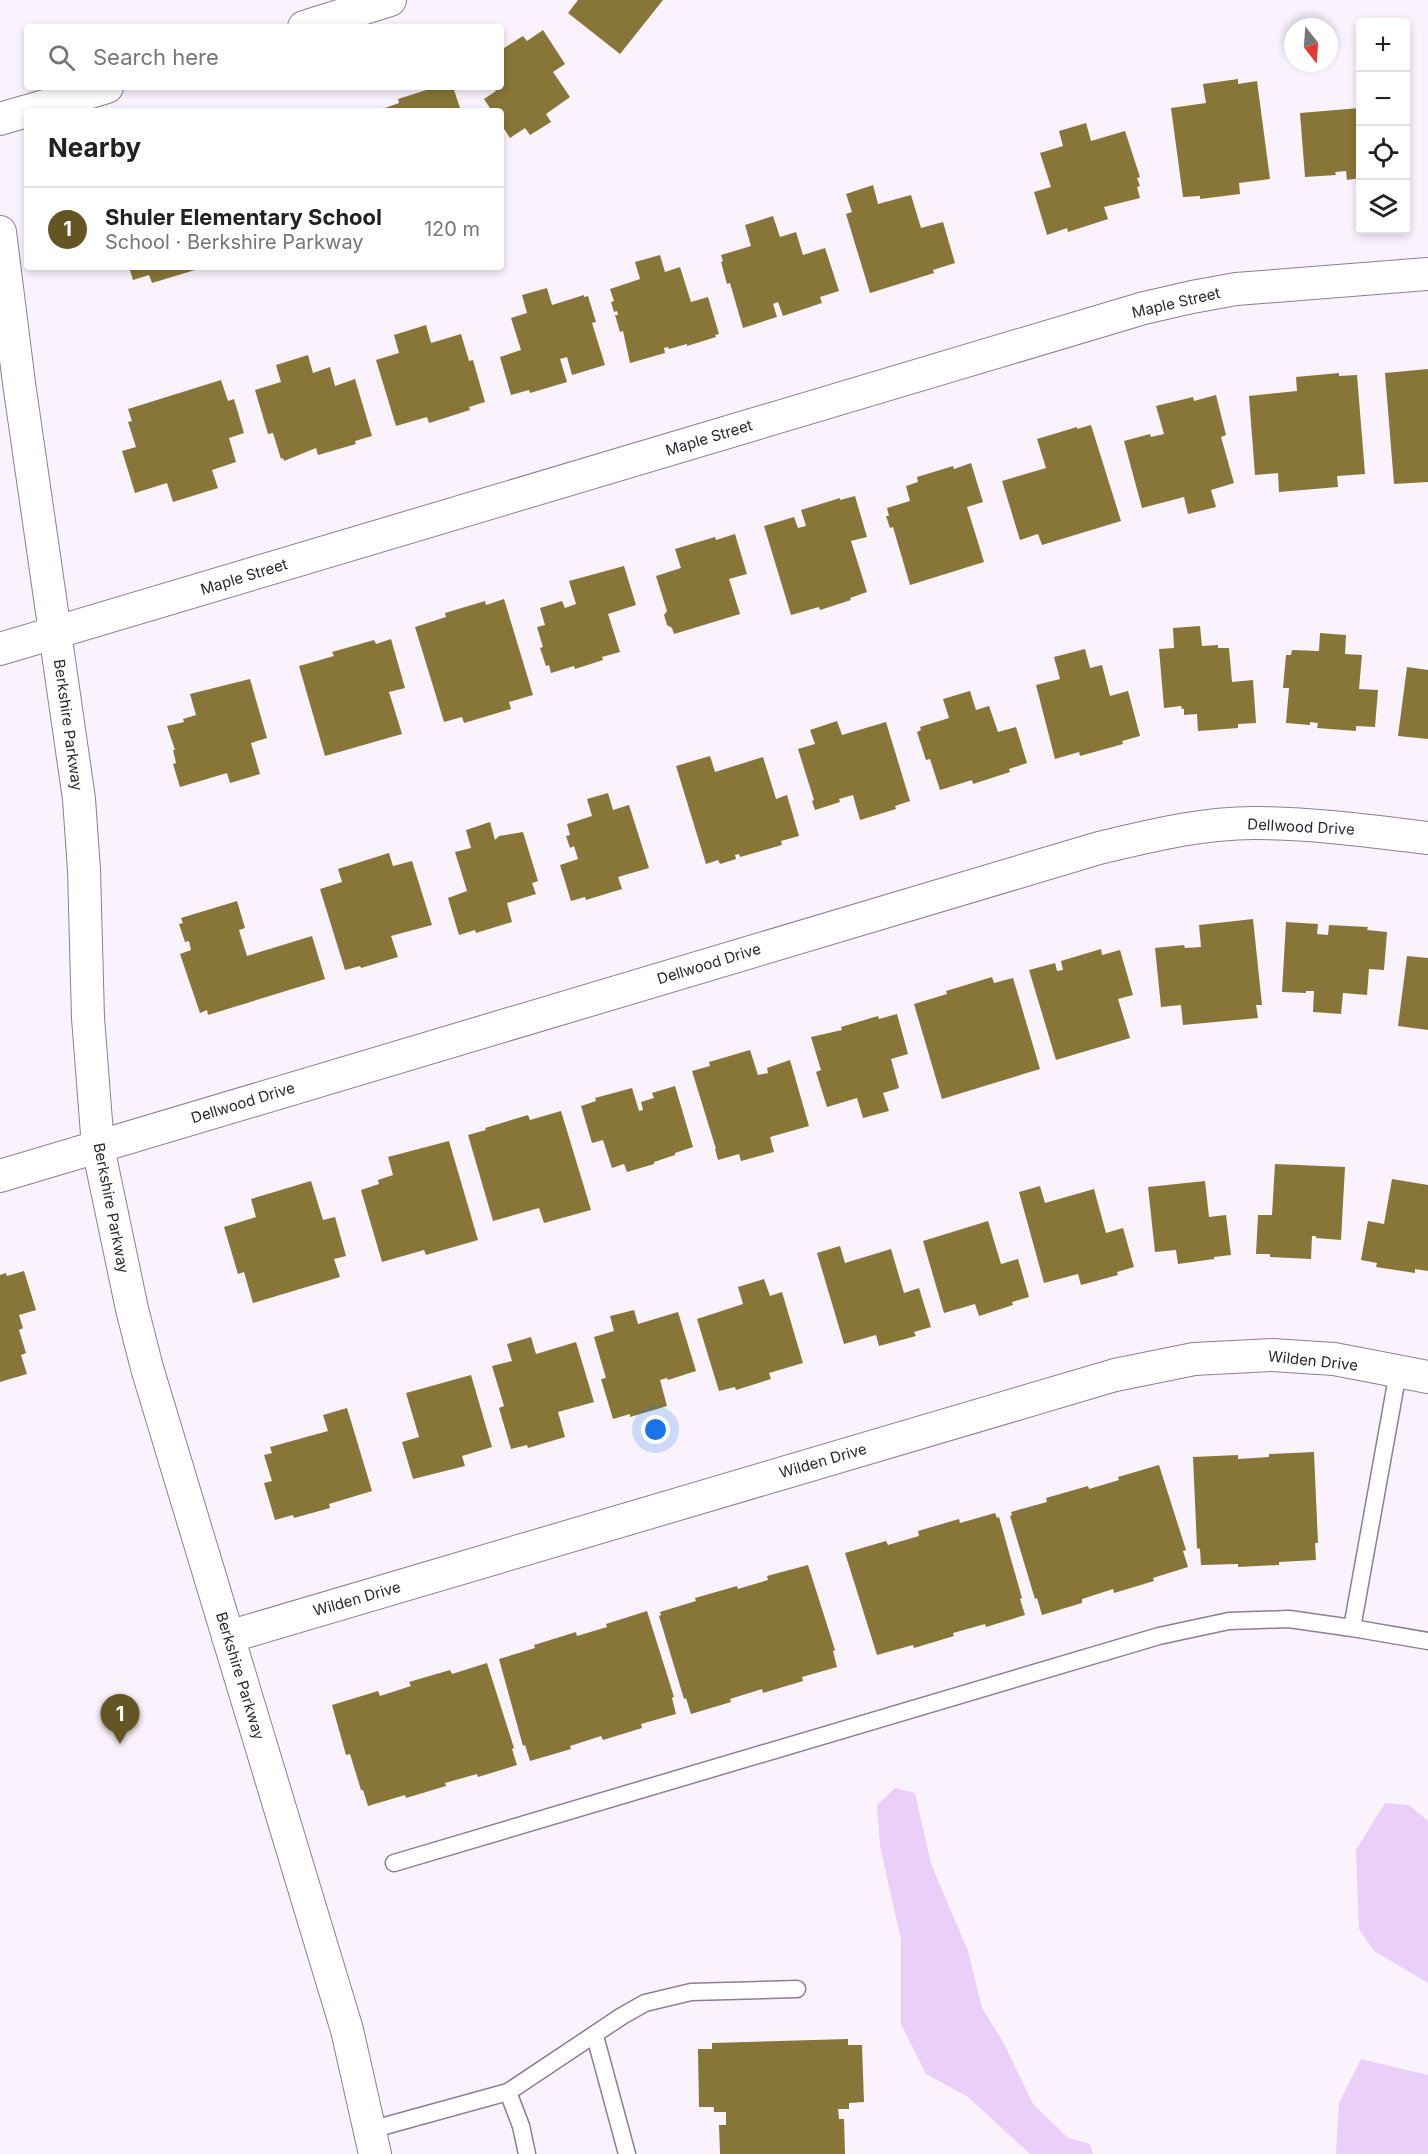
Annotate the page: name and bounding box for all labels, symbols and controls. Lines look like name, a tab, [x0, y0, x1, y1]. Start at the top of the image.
north arrow	[1284, 18, 1338, 72]
map controls	[1356, 18, 1410, 234]
button: +	[1356, 18, 1410, 72]
search box	[24, 24, 504, 90]
icon: search	[45, 41, 78, 74]
text: Search here	[93, 44, 219, 70]
button: −	[1356, 72, 1410, 126]
button: locate	[1356, 126, 1410, 180]
text: Nearby	[48, 132, 141, 163]
button: layers	[1356, 180, 1410, 234]
text: Shuler Elementary School	[105, 204, 382, 230]
text: 1	[63, 217, 72, 241]
text: 120 m	[424, 217, 480, 241]
text: School · Berkshire Parkway	[105, 230, 364, 254]
street label: Maple Street	[1130, 283, 1222, 322]
street label: Maple Street	[663, 415, 755, 460]
street label: Maple Street	[198, 554, 290, 599]
street label: Berkshire Parkway	[50, 658, 87, 792]
street label: Dellwood Drive	[1247, 814, 1355, 839]
street label: Dellwood Drive	[655, 939, 763, 988]
street label: Dellwood Drive	[189, 1078, 297, 1127]
street label: Berkshire Parkway	[90, 1141, 134, 1275]
street label: Wilden Drive	[1267, 1346, 1359, 1375]
your location	[641, 1415, 670, 1444]
street label: Wilden Drive	[777, 1439, 869, 1482]
street label: Wilden Drive	[311, 1577, 403, 1620]
street label: Berkshire Parkway	[212, 1610, 269, 1743]
pin: 1	[100, 1694, 140, 1744]

